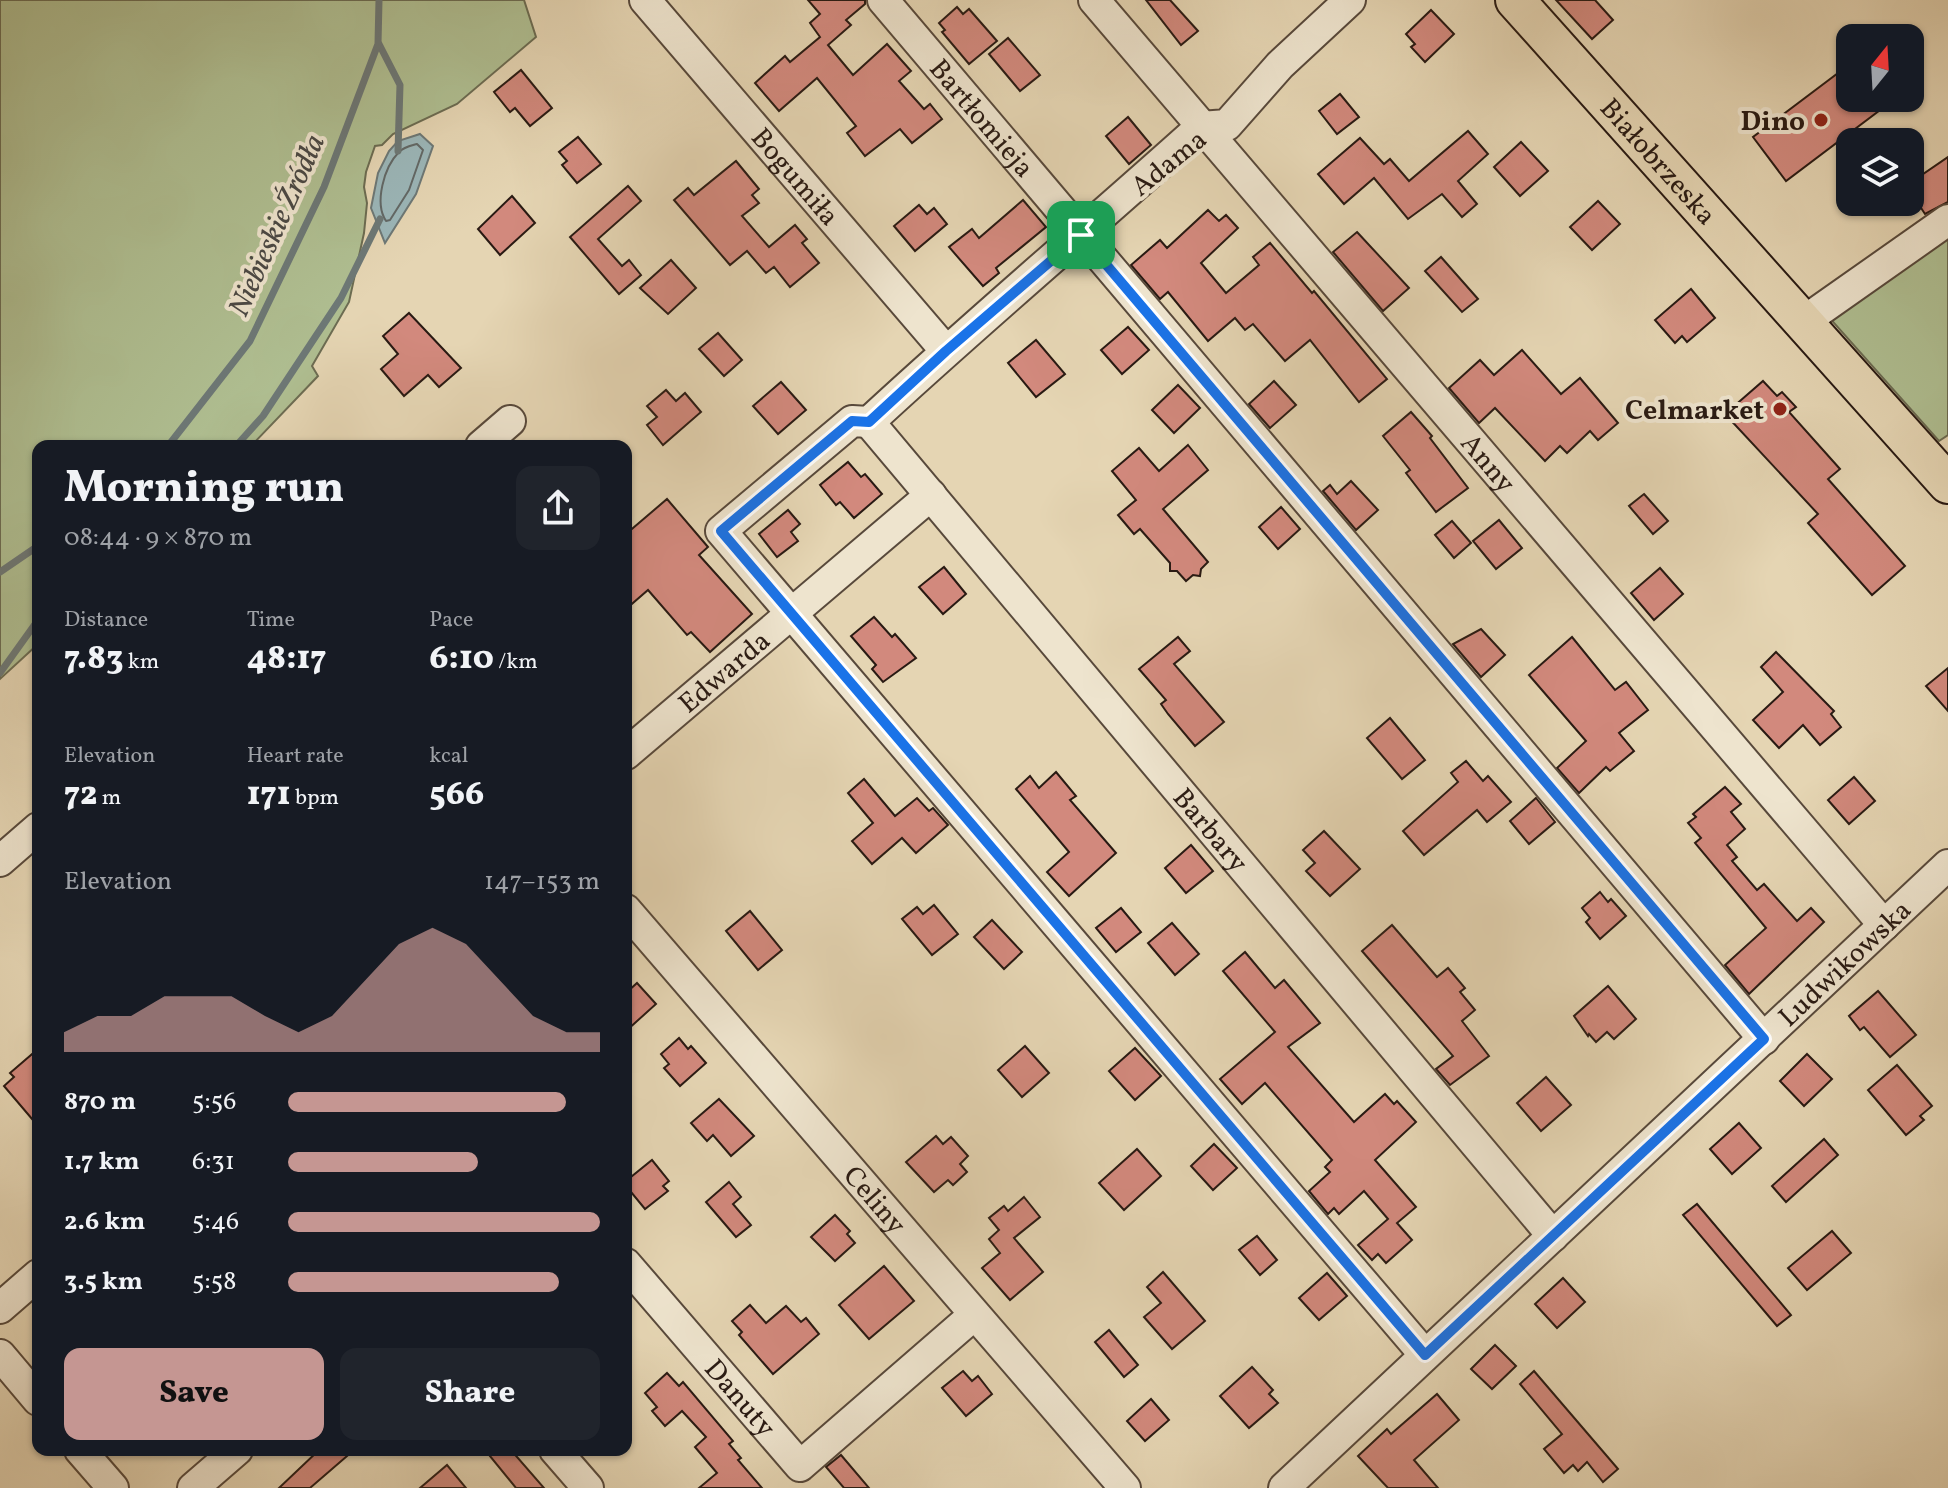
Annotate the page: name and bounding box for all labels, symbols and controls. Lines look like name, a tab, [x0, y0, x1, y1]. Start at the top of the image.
north arrow	[1836, 24, 1924, 112]
map controls	[1836, 24, 1924, 216]
street label: Bartłomieja	[919, 51, 1042, 187]
street label: Białobrzeska	[1590, 91, 1725, 235]
place label: Dino	[1741, 103, 1805, 142]
marker: Dino	[1812, 111, 1830, 129]
street label: Bogumiła	[741, 120, 847, 235]
street label: Adama	[1123, 121, 1216, 207]
water label: Niebieskie Źródła	[219, 128, 337, 324]
button: layers	[1836, 128, 1924, 216]
pin	[1047, 201, 1115, 269]
icon: arrive	[1059, 213, 1103, 257]
place label: Celmarket	[1625, 392, 1764, 431]
marker: Celmarket	[1771, 400, 1789, 418]
street label: Anny	[1450, 426, 1524, 502]
text: Morning run	[64, 459, 344, 520]
button: share	[516, 466, 600, 550]
text: 08:44 · 9 × 870 m	[64, 520, 252, 556]
text: Distance	[64, 605, 148, 636]
text: Time	[247, 605, 295, 636]
text: Pace	[429, 605, 473, 636]
street label: Edwarda	[671, 623, 780, 723]
text: 7.83	[64, 636, 123, 683]
text: 48:17	[247, 636, 326, 683]
text: 6:10	[429, 636, 494, 683]
text: km	[123, 647, 159, 678]
text: /km	[494, 647, 538, 678]
text: Elevation	[64, 741, 155, 772]
text: Heart rate	[247, 741, 344, 772]
text: kcal	[429, 741, 468, 772]
text: 72	[64, 772, 97, 819]
text: 171	[247, 772, 290, 819]
text: 566	[429, 772, 484, 819]
street label: Barbary	[1162, 780, 1256, 881]
text: m	[97, 783, 121, 814]
text: bpm	[290, 783, 339, 814]
text: Elevation	[64, 864, 172, 900]
text: 147–153 m	[484, 864, 600, 900]
street label: Ludwikowska	[1771, 892, 1921, 1037]
text: 870 m	[64, 1084, 136, 1120]
text: 5:56	[192, 1084, 236, 1120]
text: 1.7 km	[64, 1144, 140, 1180]
text: 6:31	[192, 1144, 235, 1180]
street label: Celiny	[833, 1158, 914, 1243]
text: 2.6 km	[64, 1204, 145, 1240]
text: 5:46	[192, 1204, 239, 1240]
text: 3.5 km	[64, 1264, 143, 1300]
text: 5:58	[192, 1264, 236, 1300]
button: Save	[64, 1348, 324, 1440]
button: Share	[340, 1348, 600, 1440]
street label: Danuty	[694, 1351, 784, 1447]

